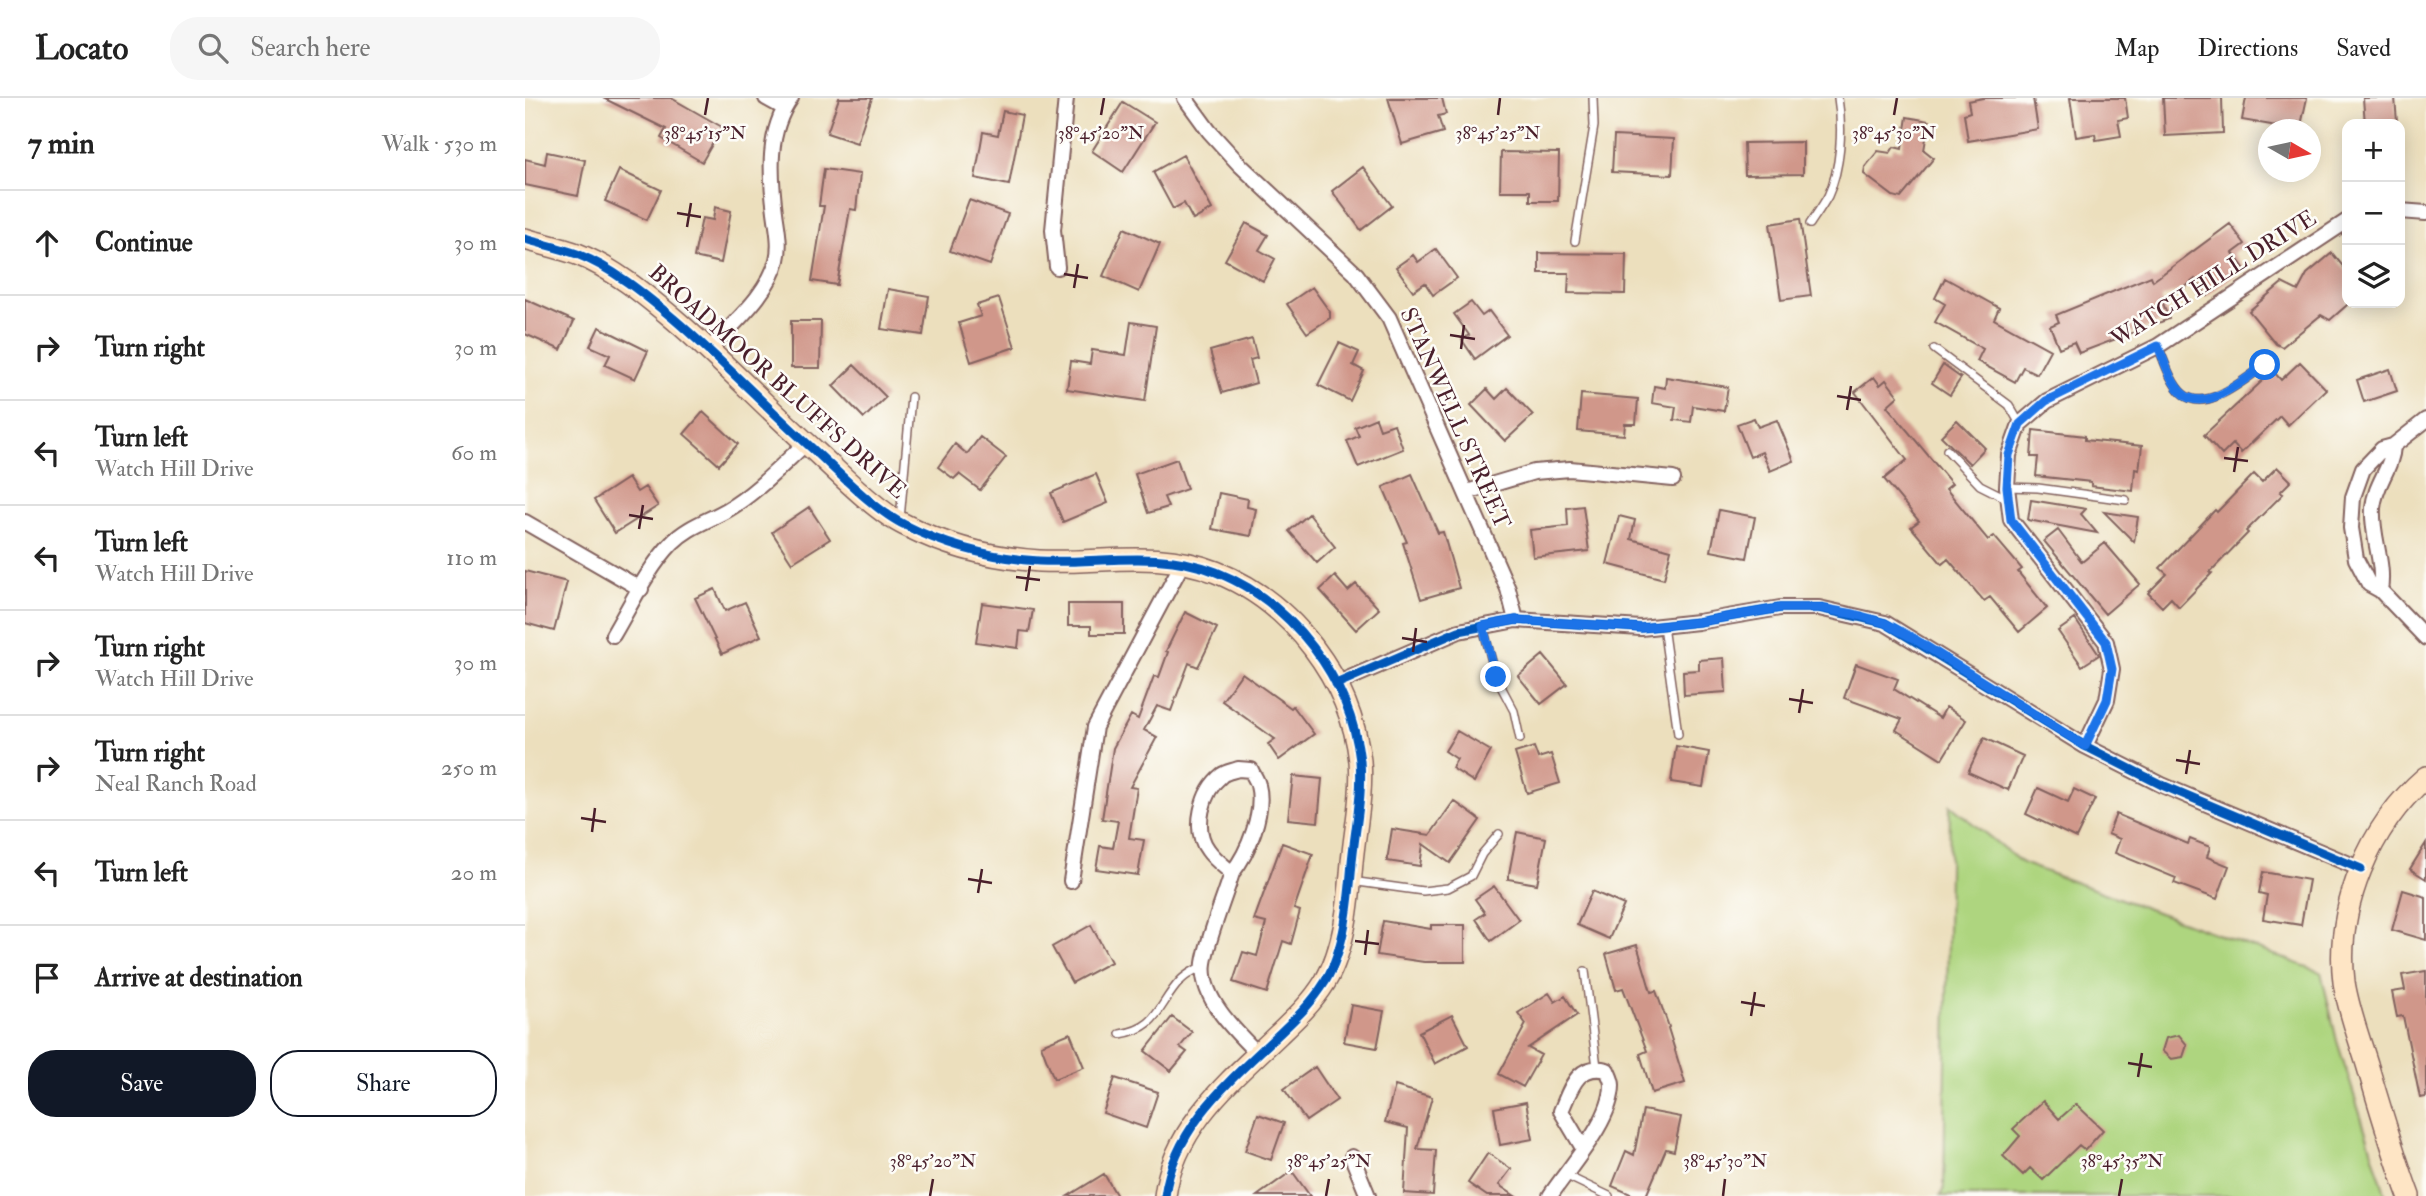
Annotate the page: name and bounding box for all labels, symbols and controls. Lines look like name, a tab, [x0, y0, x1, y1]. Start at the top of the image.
search box	[170, 17, 660, 80]
text: Locato	[35, 28, 128, 69]
icon: search	[194, 29, 232, 67]
text: Search here	[250, 32, 370, 64]
text: Map	[2114, 33, 2159, 64]
text: Directions	[2197, 33, 2298, 64]
text: Saved	[2336, 33, 2391, 64]
north arrow	[2258, 119, 2321, 182]
map controls	[2342, 119, 2405, 308]
button: +	[2342, 119, 2405, 182]
text: 38°45'15"N	[664, 122, 746, 145]
text: 38°45'20"N	[1058, 122, 1144, 145]
text: 38°45'25"N	[1456, 122, 1540, 145]
text: 38°45'30"N	[1852, 122, 1936, 145]
text: 7 min	[28, 125, 95, 162]
text: Walk · 530 m	[382, 129, 497, 158]
button: −	[2342, 182, 2405, 245]
street label: WATCH HILL DRIVE	[2104, 203, 2321, 354]
icon: ahead	[28, 224, 66, 262]
text: Continue	[95, 227, 193, 259]
text: 30 m	[454, 228, 497, 257]
button: layers	[2342, 245, 2405, 308]
street label: BROADMOOR BLUFFS DRIVE	[643, 258, 913, 505]
street label: STANWELL STREET	[1394, 303, 1517, 533]
icon: right	[28, 329, 66, 367]
text: Turn right	[95, 332, 205, 364]
text: 30 m	[454, 333, 497, 362]
route start	[2249, 349, 2280, 380]
text: Turn left	[95, 422, 188, 454]
icon: left	[28, 434, 66, 472]
text: 60 m	[451, 438, 497, 467]
text: Watch Hill Drive	[95, 454, 254, 483]
text: Turn left	[95, 527, 188, 559]
icon: left	[28, 539, 66, 577]
text: 110 m	[446, 543, 497, 572]
text: Watch Hill Drive	[95, 559, 254, 588]
text: Turn right	[95, 632, 205, 664]
icon: right	[28, 644, 66, 682]
text: 30 m	[454, 648, 497, 677]
route end	[1480, 661, 1511, 692]
text: Watch Hill Drive	[95, 664, 254, 693]
text: Turn right	[95, 737, 205, 769]
icon: right	[28, 749, 66, 787]
text: 250 m	[441, 753, 497, 782]
text: Neal Ranch Road	[95, 769, 257, 798]
icon: left	[28, 854, 66, 892]
text: Turn left	[95, 857, 188, 889]
text: 20 m	[451, 858, 497, 887]
icon: arrive	[28, 959, 66, 997]
text: Arrive at destination	[95, 962, 303, 994]
button: Save	[28, 1050, 256, 1117]
button: Share	[270, 1050, 497, 1117]
text: 38°45'20"N	[890, 1150, 976, 1173]
text: 38°45'25"N	[1287, 1150, 1371, 1173]
text: 38°45'30"N	[1683, 1150, 1767, 1173]
text: 38°45'35"N	[2081, 1150, 2163, 1173]

